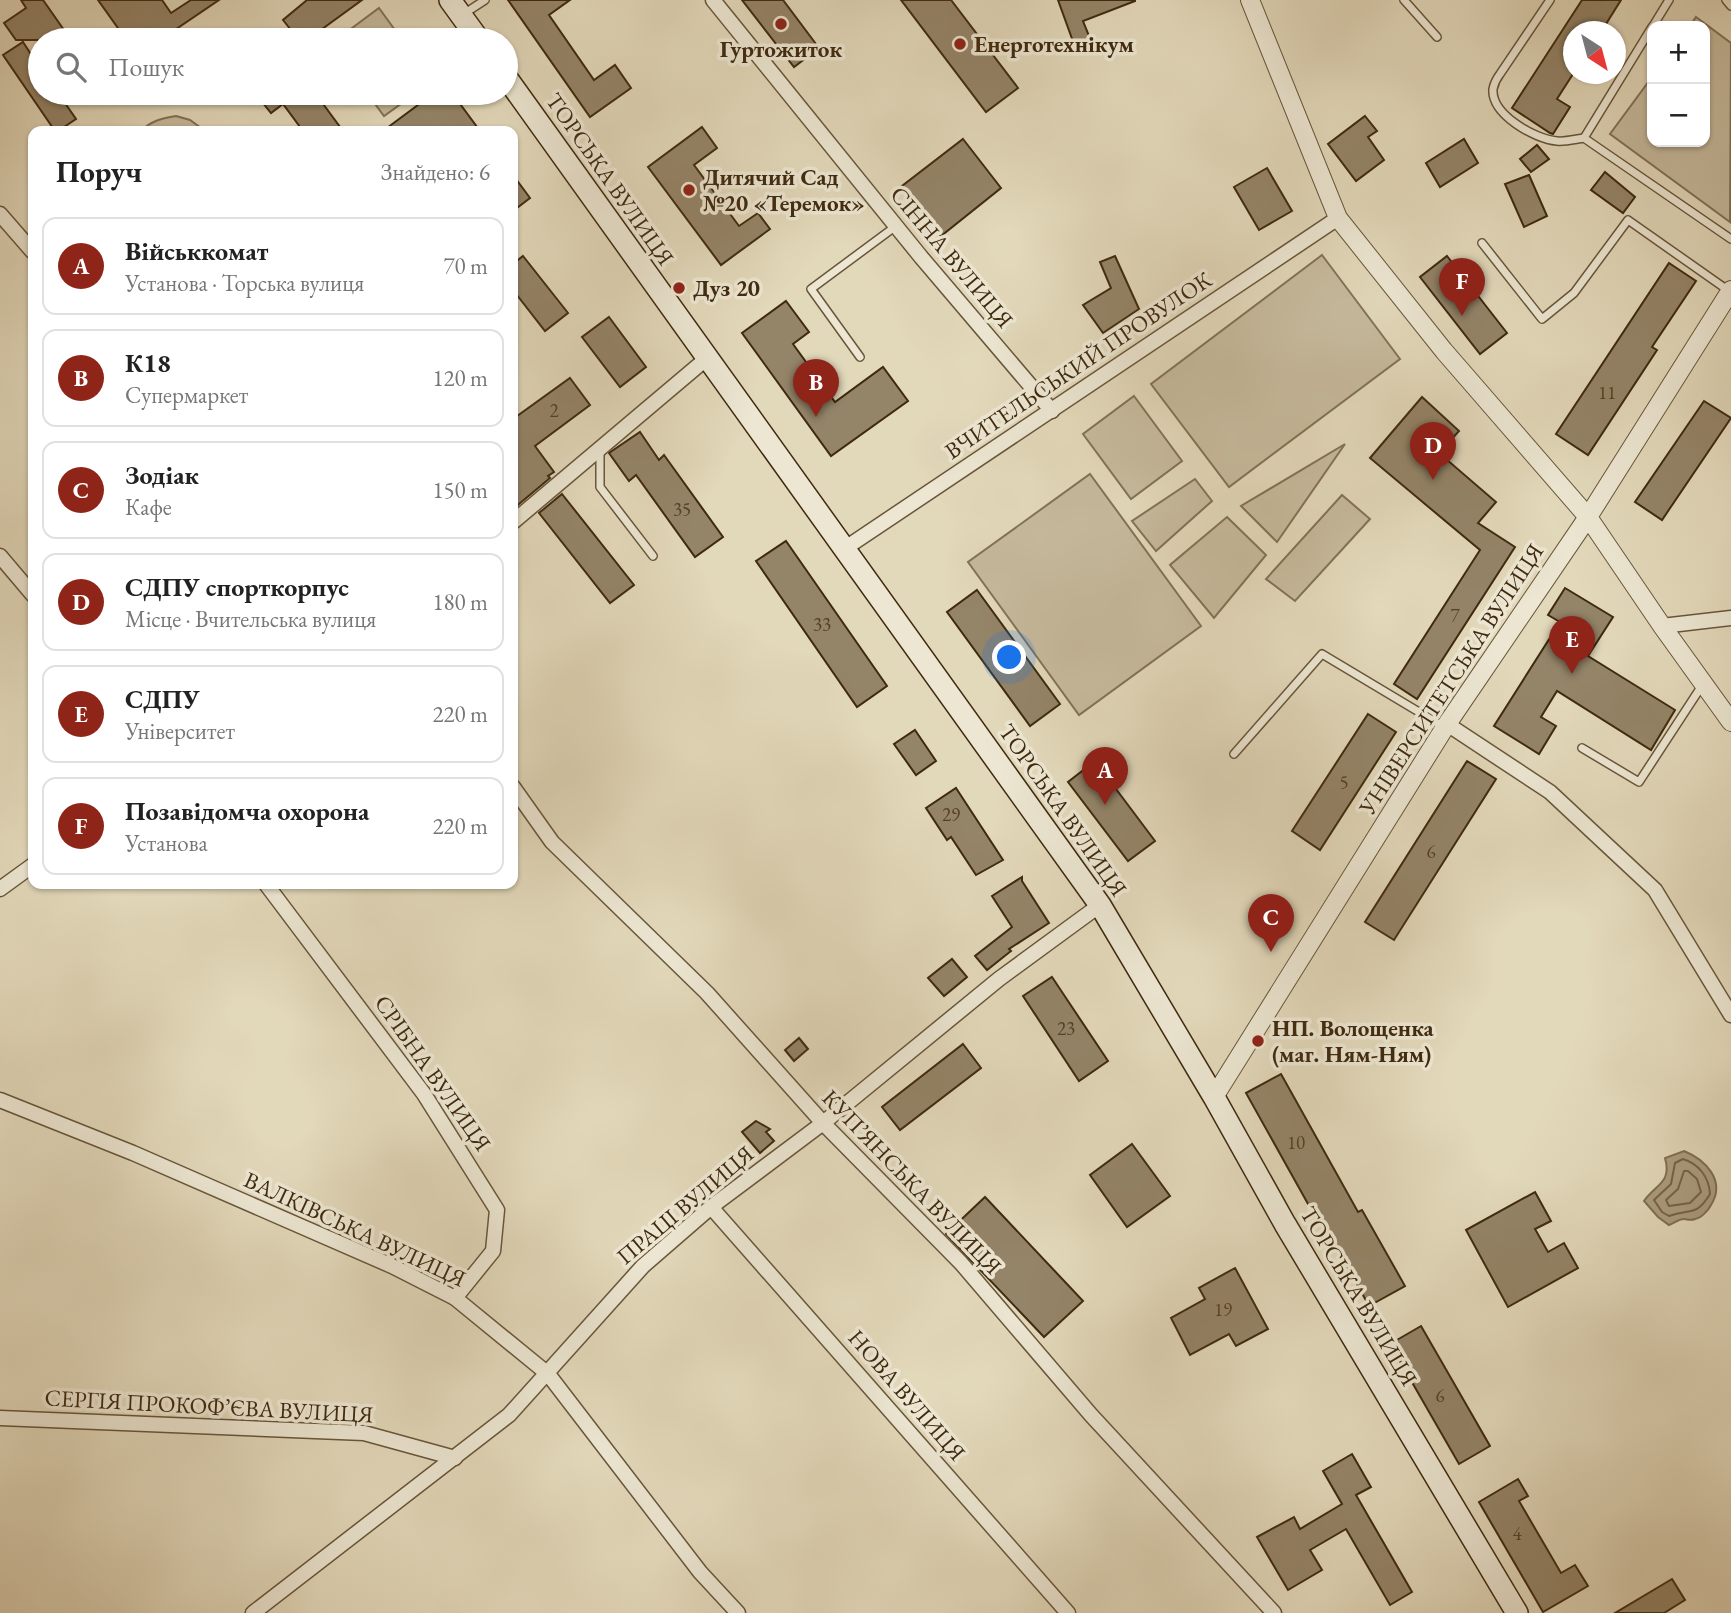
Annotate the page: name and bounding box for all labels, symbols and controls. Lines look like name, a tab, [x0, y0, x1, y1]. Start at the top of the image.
marker: Гуртожиток	[773, 16, 789, 32]
north arrow	[1563, 21, 1626, 84]
map controls	[1647, 21, 1710, 147]
button: +	[1647, 21, 1710, 84]
search box	[28, 28, 518, 105]
place label: Енерготехнікум	[974, 29, 1135, 59]
place label: Гуртожиток	[720, 34, 842, 64]
marker: Енерготехнікум	[952, 36, 968, 52]
icon: search	[52, 48, 90, 86]
text: Пошук	[108, 50, 184, 84]
button: −	[1647, 84, 1710, 147]
street label: ТОРСЬКА ВУЛИЦЯ	[539, 87, 681, 271]
text: Поруч	[56, 152, 142, 191]
text: Знайдено: 6	[381, 157, 490, 187]
place label: Дитячий Сад №20 «Теремок»	[703, 162, 865, 218]
street label: СІННА ВУЛИЦЯ	[884, 180, 1020, 334]
marker: Дитячий Сад №20 «Теремок»	[681, 182, 697, 198]
text: Військкомат	[125, 234, 268, 268]
text: A	[73, 251, 89, 281]
text: 70 m	[443, 251, 488, 281]
pin: F	[1439, 258, 1485, 316]
street label: ВЧИТЕЛЬСЬКИЙ ПРОВУЛОК	[939, 264, 1218, 466]
text: Установа · Торська вулиця	[125, 268, 364, 298]
place label: Дуз 20	[693, 273, 760, 303]
marker: Дуз 20	[671, 280, 687, 296]
text: К18	[125, 346, 171, 380]
pin: B	[793, 359, 839, 417]
text: B	[74, 363, 88, 393]
text: 120 m	[432, 363, 488, 393]
text: Супермаркет	[125, 380, 248, 410]
house number: 11	[1598, 380, 1616, 405]
house number: 2	[549, 398, 559, 423]
pin: D	[1410, 422, 1456, 480]
text: Зодіак	[125, 458, 199, 492]
text: C	[73, 475, 89, 505]
text: 150 m	[432, 475, 488, 505]
text: Кафе	[125, 492, 172, 522]
house number: 35	[673, 497, 691, 522]
street label: УНІВЕРСИТЕТСЬКА ВУЛИЦЯ	[1351, 538, 1550, 821]
text: СДПУ спорткорпус	[125, 570, 349, 604]
text: D	[72, 587, 90, 617]
text: 180 m	[432, 587, 488, 617]
house number: 7	[1450, 603, 1460, 628]
text: Місце · Вчительська вулиця	[125, 604, 376, 634]
house number: 33	[813, 612, 831, 637]
pin: E	[1549, 616, 1595, 674]
your location	[992, 640, 1026, 674]
text: СДПУ	[125, 682, 200, 716]
text: E	[74, 699, 88, 729]
text: 220 m	[432, 699, 488, 729]
text: Університет	[125, 716, 235, 746]
street label: ТОРСЬКА ВУЛИЦЯ	[992, 718, 1134, 902]
pin: A	[1082, 747, 1128, 805]
house number: 5	[1339, 770, 1349, 795]
text: Позавідомча охорона	[125, 794, 369, 828]
house number: 29	[942, 802, 960, 827]
text: F	[75, 811, 87, 841]
text: 220 m	[432, 811, 488, 841]
text: Установа	[125, 828, 208, 858]
house number: 6	[1426, 839, 1436, 864]
pin: C	[1248, 894, 1294, 952]
street label: СРІБНА ВУЛИЦЯ	[368, 989, 498, 1157]
place label: НП. Волощенка (маг. Ням-Ням)	[1272, 1013, 1435, 1069]
house number: 23	[1057, 1016, 1075, 1041]
marker: НП. Волощенка (маг. Ням-Ням)	[1250, 1033, 1266, 1049]
street label: КУП’ЯНСЬКА ВУЛИЦЯ	[816, 1083, 1008, 1281]
house number: 10	[1287, 1130, 1305, 1155]
street label: ПРАЦІ ВУЛИЦЯ	[610, 1139, 760, 1271]
street label: ВАЛКІВСЬКА ВУЛИЦЯ	[239, 1164, 471, 1294]
street label: ТОРСЬКА ВУЛИЦЯ	[1294, 1201, 1424, 1391]
house number: 19	[1214, 1297, 1232, 1322]
street label: НОВА ВУЛИЦЯ	[842, 1323, 972, 1467]
street label: СЕРГІЯ ПРОКОФ’ЄВА ВУЛИЦЯ	[44, 1382, 374, 1430]
house number: 6	[1435, 1383, 1445, 1408]
house number: 4	[1512, 1521, 1522, 1546]

